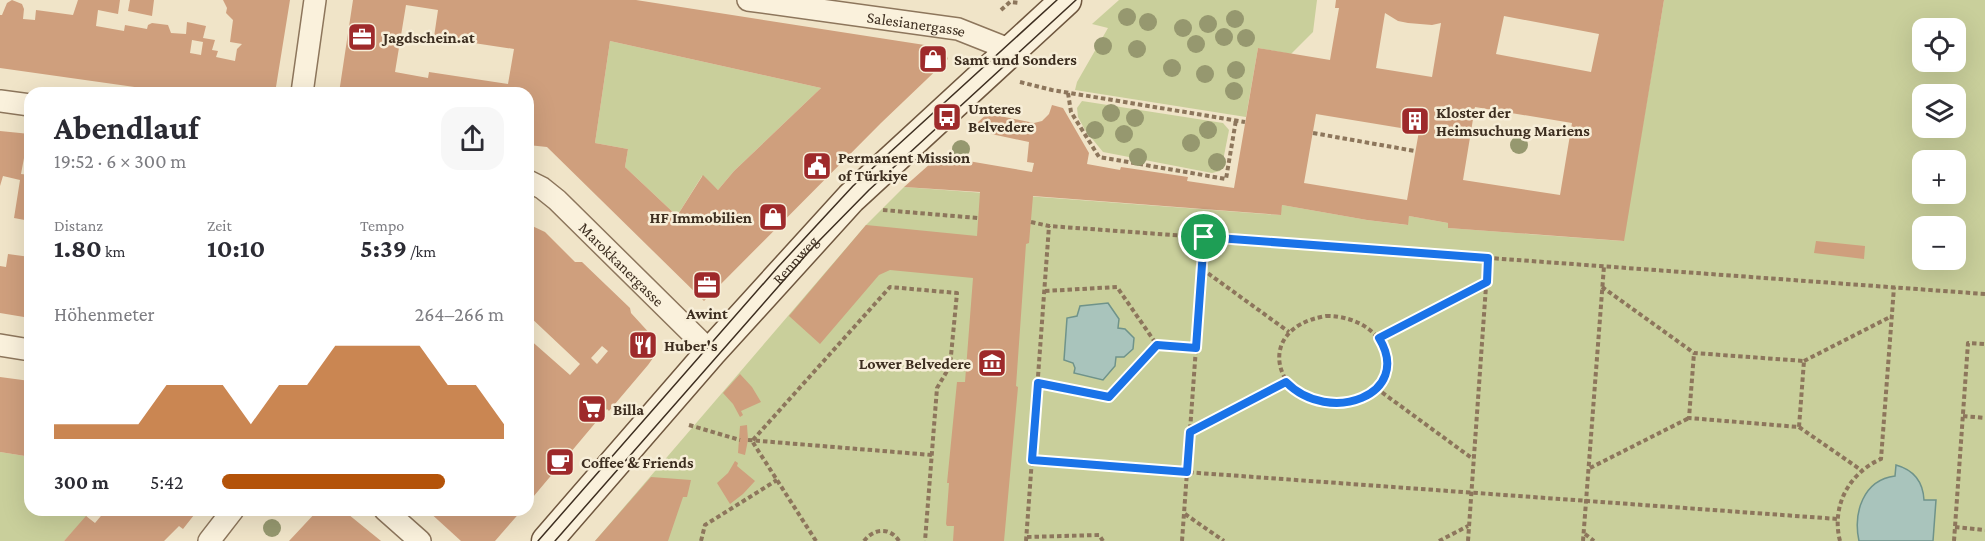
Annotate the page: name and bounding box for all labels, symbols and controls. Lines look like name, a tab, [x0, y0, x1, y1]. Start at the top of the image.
street label: Salesianergasse	[866, 8, 968, 40]
map controls	[1912, 18, 1966, 270]
button: locate	[1912, 18, 1966, 72]
office icon: Jagdschein.at	[346, 21, 378, 53]
place label: Jagdschein.at	[381, 29, 475, 46]
shop icon: Samt und Sonders	[917, 43, 949, 75]
place label: Samt und Sonders	[954, 51, 1077, 68]
button: layers	[1912, 84, 1966, 138]
place label: Unteres Belvedere	[968, 100, 1035, 135]
bus stop icon: Unteres Belvedere	[931, 101, 963, 133]
place label: Kloster der Heimsuchung Mariens	[1436, 104, 1590, 139]
building icon: Kloster der Heimsuchung Mariens	[1399, 105, 1431, 137]
button: share	[441, 107, 504, 170]
text: Abendlauf	[54, 109, 199, 146]
place label: Permanent Mission of Türkiye	[838, 149, 970, 184]
text: 19:52 · 6 × 300 m	[54, 150, 186, 172]
public building icon: Permanent Mission of Türkiye	[801, 150, 833, 182]
button: +	[1912, 150, 1966, 204]
shop icon: HF Immobilien	[757, 201, 789, 233]
place label: HF Immobilien	[649, 209, 752, 226]
pin	[1178, 211, 1229, 262]
button: −	[1912, 216, 1966, 270]
text: Distanz	[54, 217, 103, 234]
text: Zeit	[207, 217, 232, 234]
text: Tempo	[360, 217, 404, 234]
street label: Marokkanergasse	[576, 219, 668, 310]
icon: arrive	[1187, 220, 1220, 253]
street label: Rennweg	[769, 232, 822, 287]
text: 1.80	[54, 234, 102, 263]
text: 10:10	[207, 234, 265, 263]
text: 5:39	[360, 234, 407, 263]
text: km	[102, 243, 125, 260]
text: /km	[407, 243, 436, 260]
office icon: Awint	[691, 269, 723, 301]
text: Höhenmeter	[54, 303, 155, 325]
text: 264–266 m	[415, 303, 504, 325]
place label: Awint	[685, 305, 728, 322]
restaurant icon: Huber's	[627, 329, 659, 361]
place label: Huber's	[664, 337, 718, 354]
museum icon: Lower Belvedere	[976, 347, 1008, 379]
place label: Lower Belvedere	[859, 355, 972, 372]
supermarket icon: Billa	[576, 393, 608, 425]
place label: Billa	[613, 401, 644, 418]
cafe icon: Coffee & Friends	[544, 446, 576, 478]
place label: Coffee & Friends	[581, 454, 694, 471]
text: 300 m	[54, 471, 109, 493]
text: 5:42	[150, 471, 184, 493]

